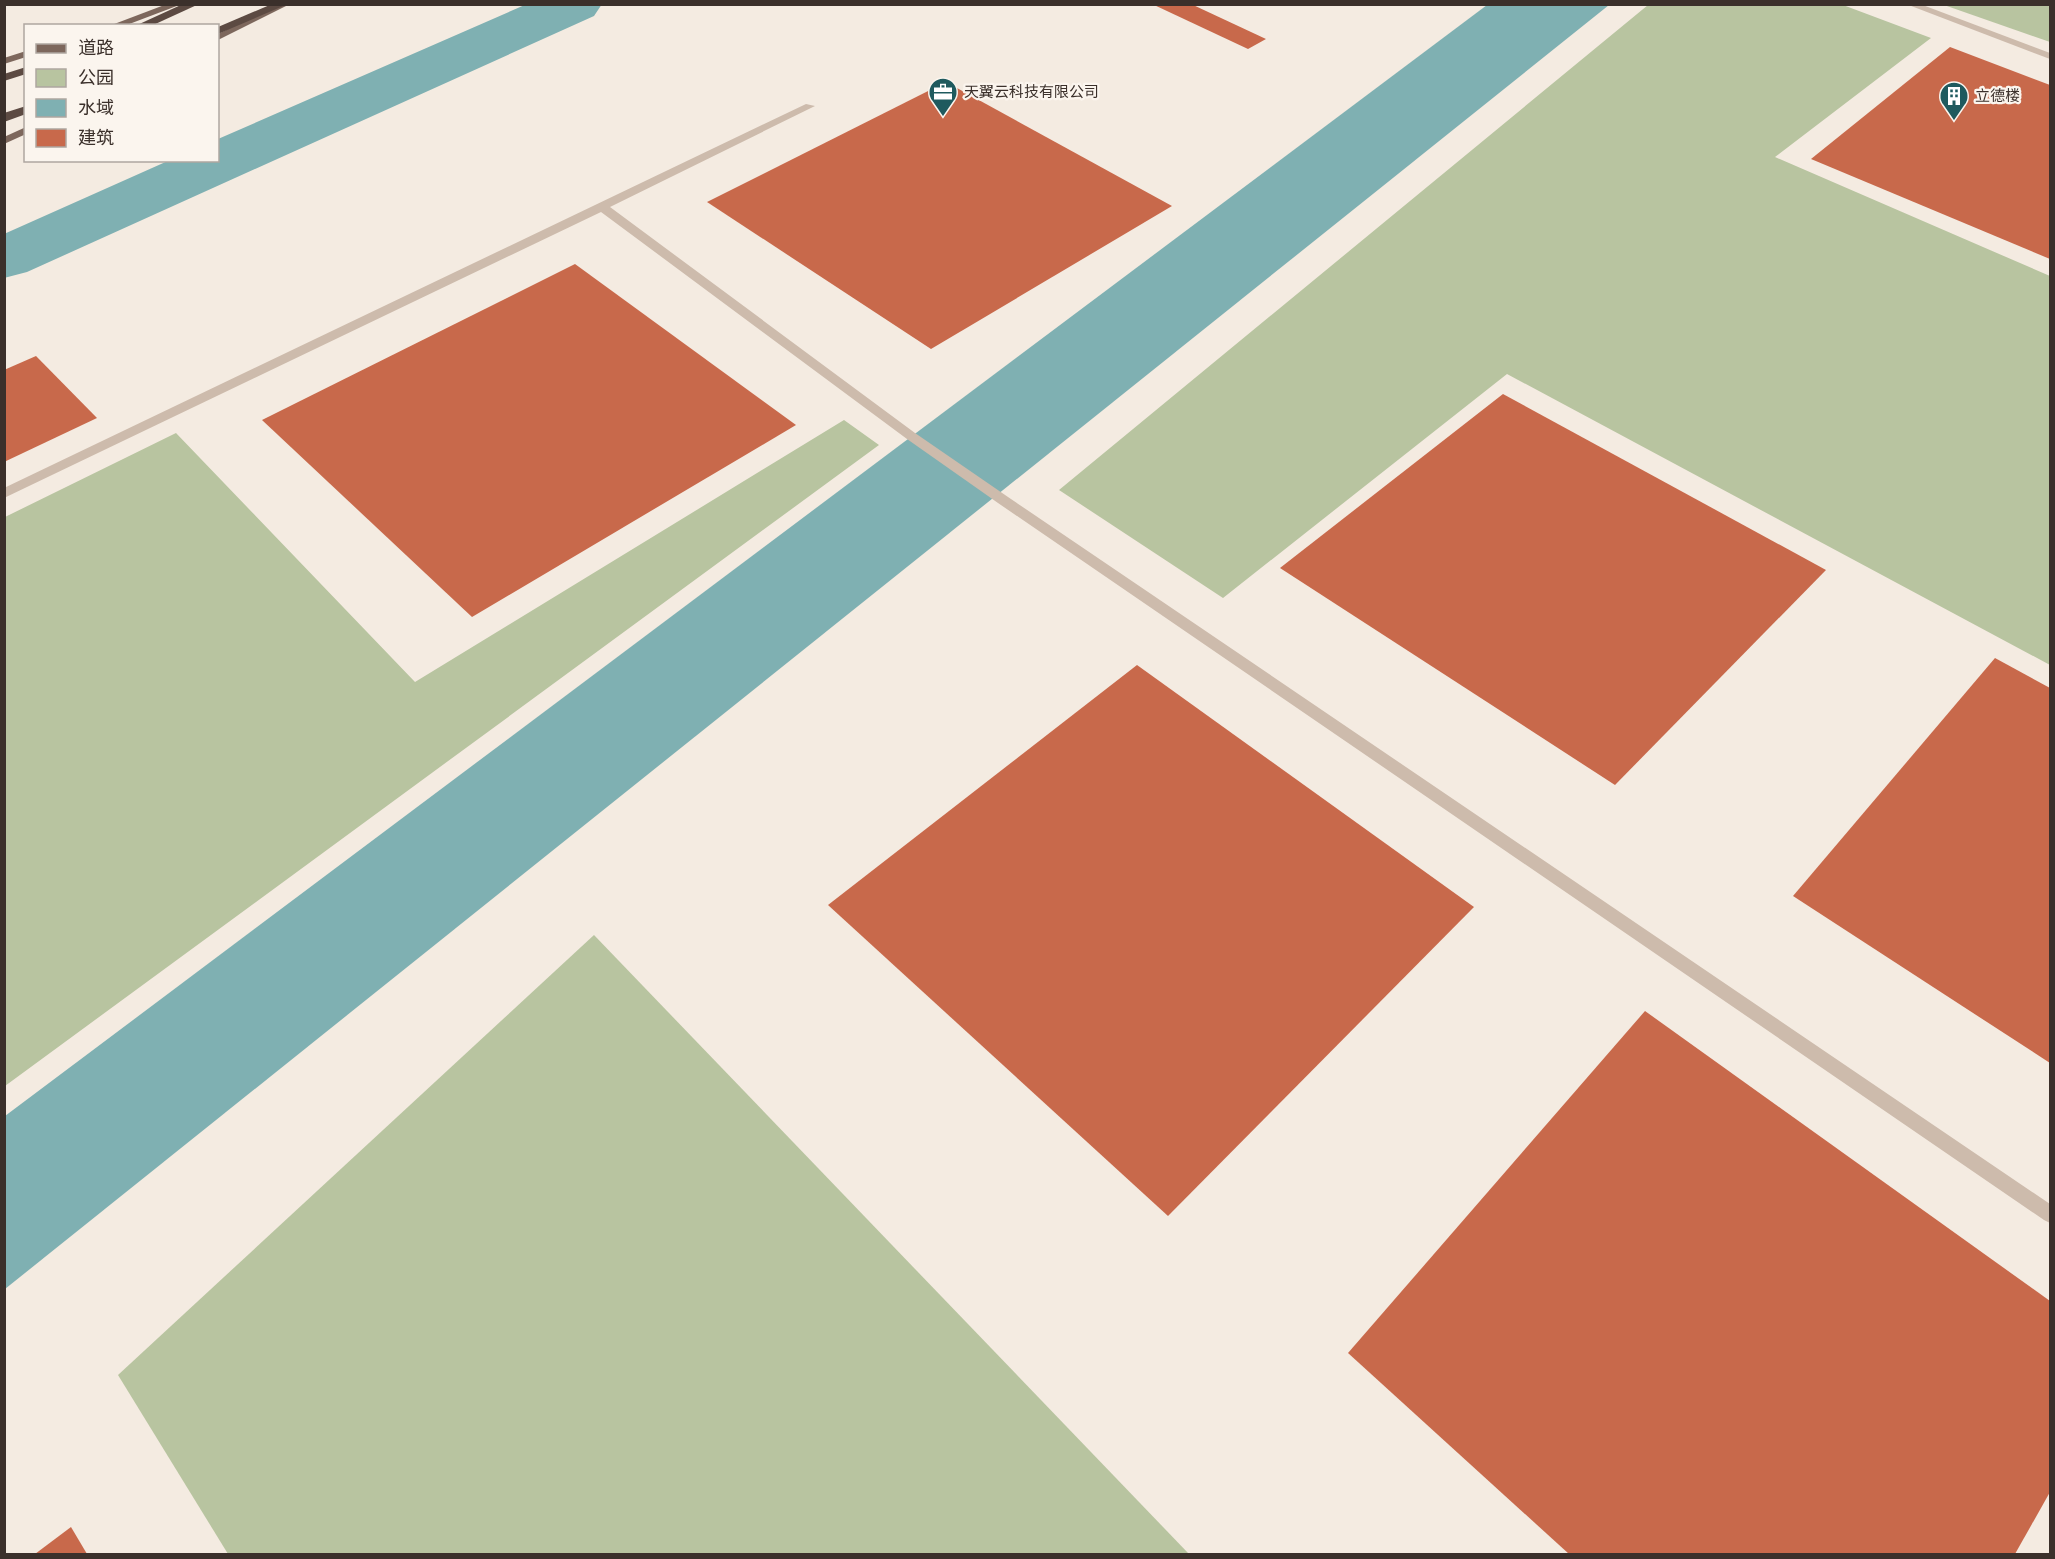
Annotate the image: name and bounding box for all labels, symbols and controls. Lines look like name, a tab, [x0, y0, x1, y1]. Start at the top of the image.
legend	[24, 24, 219, 162]
text: 道路	[78, 37, 114, 59]
text: 公园	[78, 67, 114, 89]
office icon: 天翼云科技有限公司	[927, 76, 959, 118]
building icon: 立德楼	[1938, 80, 1970, 122]
place label: 天翼云科技有限公司	[964, 83, 1099, 101]
place label: 立德楼	[1975, 87, 2020, 105]
text: 水域	[78, 97, 114, 119]
text: 建筑	[78, 127, 114, 149]

